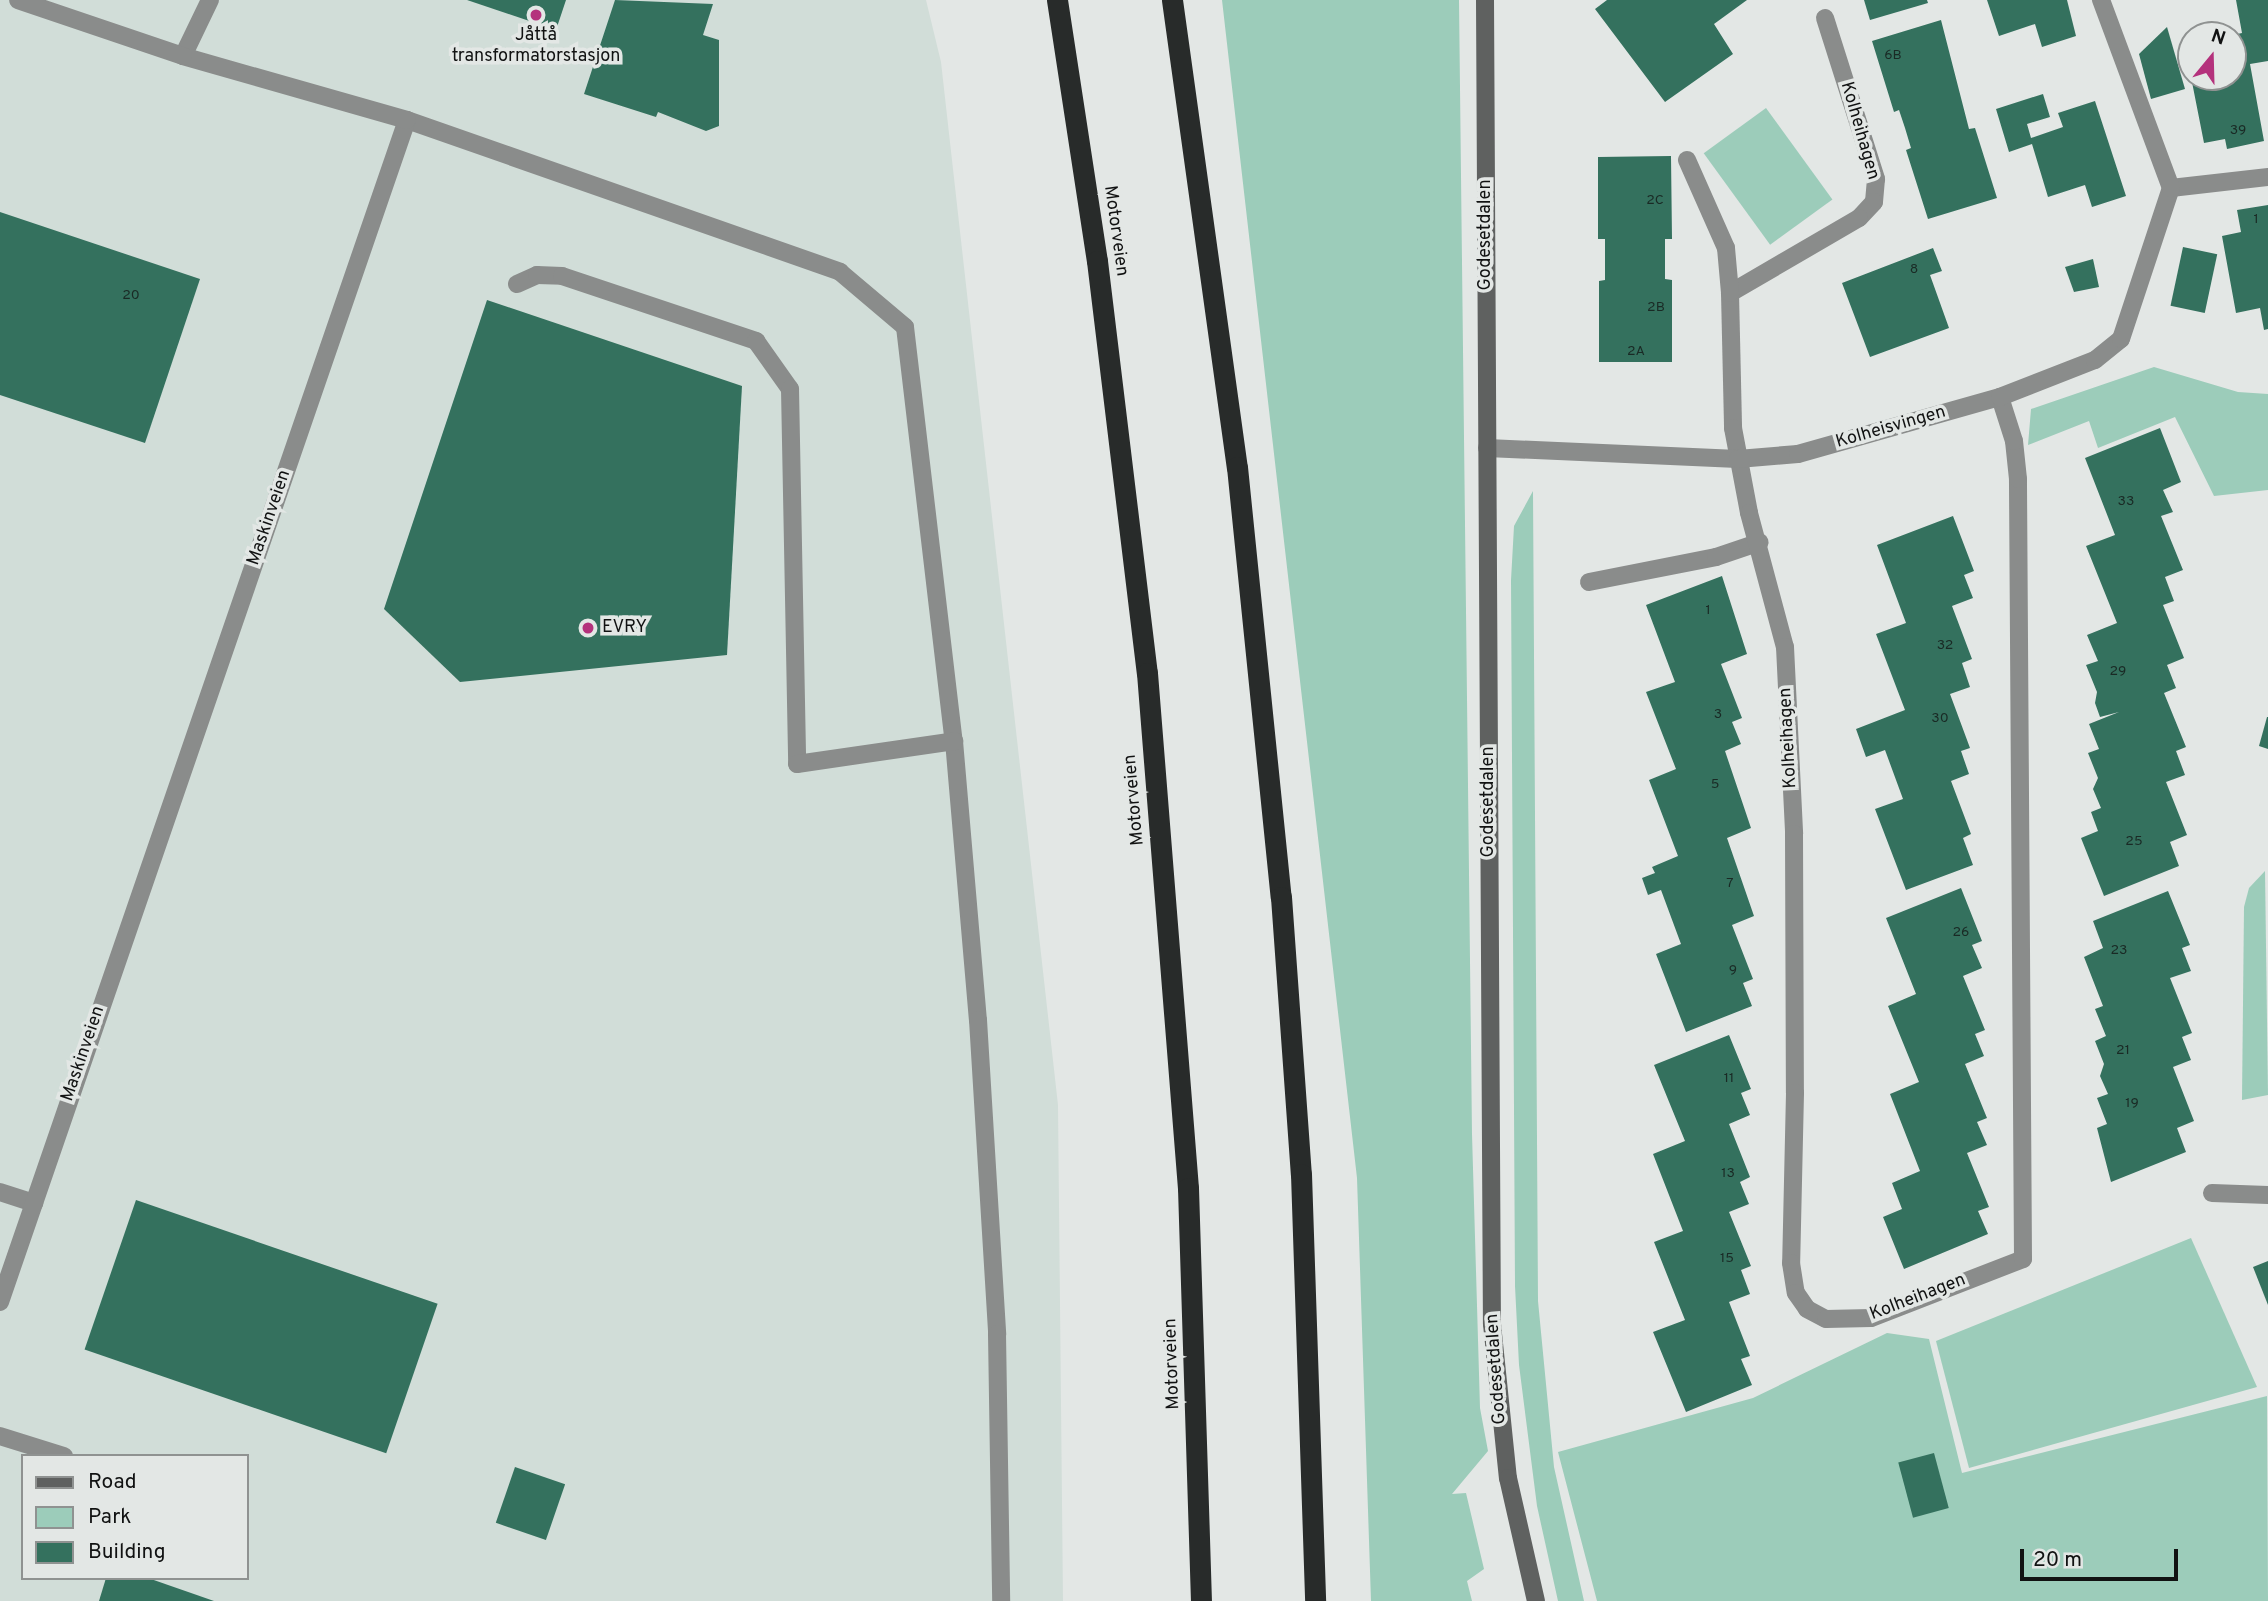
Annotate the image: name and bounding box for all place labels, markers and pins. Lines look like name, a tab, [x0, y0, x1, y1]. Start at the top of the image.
marker: Jåttå transformatorstasjon	[528, 7, 544, 23]
place label: Jåttå transformatorstasjon	[452, 26, 620, 68]
place label: EVRY	[602, 617, 647, 639]
marker: EVRY	[580, 620, 596, 636]

